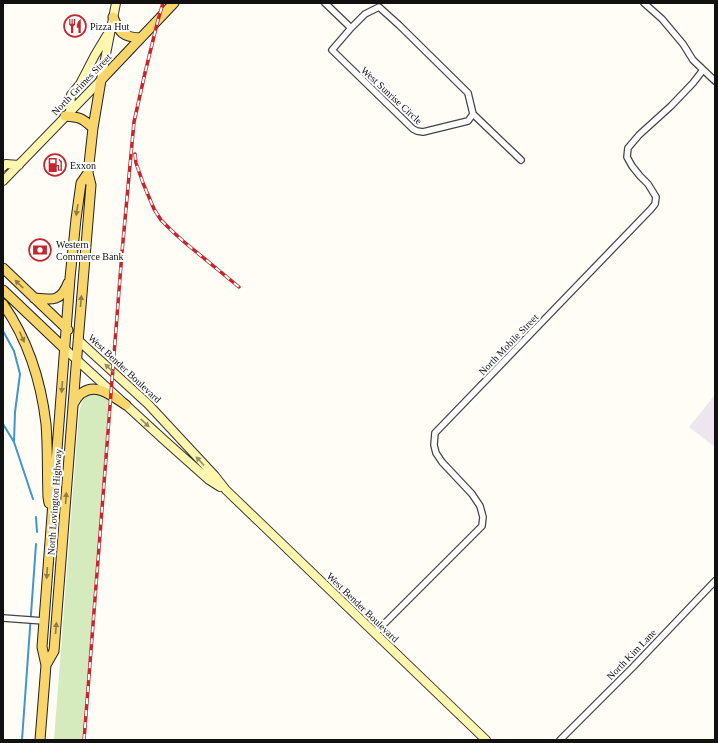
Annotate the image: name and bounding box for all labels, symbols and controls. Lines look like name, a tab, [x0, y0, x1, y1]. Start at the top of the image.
restaurant icon: Pizza Hut	[62, 13, 88, 39]
place label: Pizza Hut	[90, 21, 129, 32]
street label: North Grimes Street	[49, 51, 114, 117]
street label: West Sunrise Circle	[359, 64, 425, 127]
fuel station icon: Exxon	[42, 152, 68, 178]
place label: Exxon	[70, 160, 96, 171]
one-way arrow	[74, 204, 80, 216]
bank icon: Western Commerce Bank	[27, 237, 53, 263]
place label: Western Commerce Bank	[56, 239, 123, 262]
one-way arrow	[14, 279, 24, 289]
one-way arrow	[78, 295, 85, 307]
street label: North Mobile Street	[476, 311, 540, 377]
one-way arrow	[20, 332, 26, 344]
street label: West Bender Boulevard	[86, 332, 163, 405]
one-way arrow	[104, 364, 114, 373]
one-way arrow	[58, 381, 65, 393]
one-way arrow	[140, 418, 150, 427]
street label: North Lovington Highway	[45, 448, 64, 556]
one-way arrow	[195, 456, 205, 466]
one-way arrow	[62, 492, 69, 504]
one-way arrow	[44, 567, 51, 579]
street label: West Bender Boulevard	[325, 570, 401, 644]
one-way arrow	[52, 622, 59, 634]
street label: North Kim Lane	[604, 626, 659, 682]

